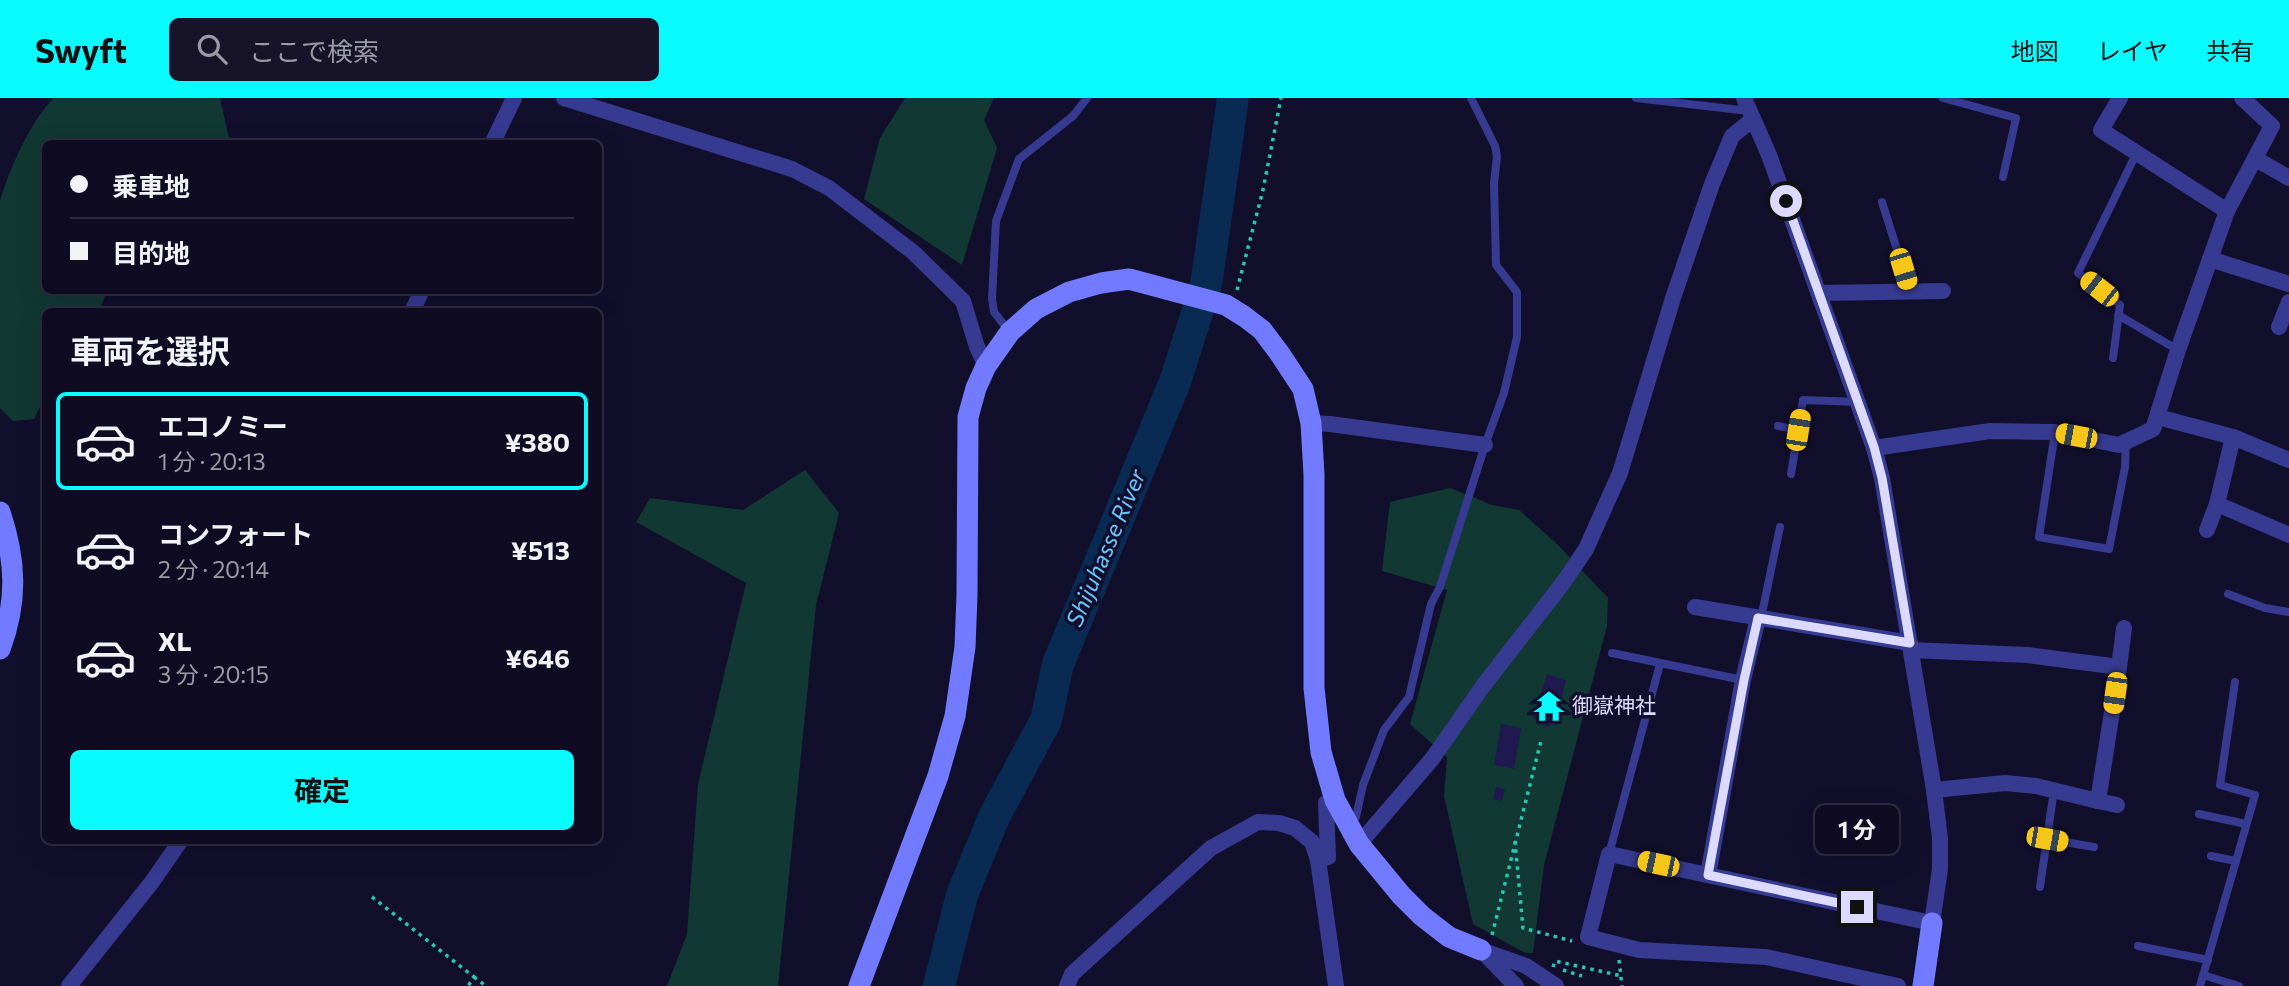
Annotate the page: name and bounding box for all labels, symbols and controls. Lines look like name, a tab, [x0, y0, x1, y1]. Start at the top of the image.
search box	[169, 18, 659, 81]
text: Swyft	[35, 29, 127, 70]
icon: search	[193, 30, 231, 68]
text: ここで検索	[249, 35, 379, 66]
text: 地図	[2011, 36, 2059, 65]
text: レイヤ	[2097, 36, 2168, 65]
text: 共有	[2206, 36, 2254, 65]
text: 乗車地	[112, 170, 190, 201]
route start	[1770, 185, 1802, 217]
text: 目的地	[112, 237, 190, 268]
car	[1887, 246, 1920, 292]
car	[2076, 268, 2123, 310]
text: 車両を選択	[70, 330, 230, 370]
car	[1785, 408, 1812, 452]
icon: car	[74, 410, 137, 473]
text: エコノミー	[158, 410, 288, 441]
car	[2054, 422, 2099, 450]
text: ¥380	[505, 426, 570, 457]
text: 1 分 · 20:13	[158, 447, 266, 475]
water label: Shijuhasse River	[1059, 464, 1151, 630]
icon: car	[74, 518, 137, 581]
text: コンフォート	[158, 518, 313, 549]
text: ¥513	[511, 534, 570, 565]
text: 2 分 · 20:14	[158, 555, 269, 583]
text: XL	[158, 625, 192, 656]
icon: car	[74, 626, 137, 689]
text: ¥646	[505, 642, 570, 673]
text: 3 分 · 20:15	[158, 660, 269, 688]
car	[2102, 671, 2129, 715]
temple icon: 御嶽神社	[1532, 689, 1566, 723]
place label: 御嶽神社	[1572, 692, 1656, 717]
button: 確定	[70, 750, 574, 830]
callout: 1 分	[1815, 806, 1899, 854]
text: 1 分	[1838, 815, 1876, 843]
car	[2025, 825, 2070, 853]
car	[1636, 849, 1681, 879]
route end	[1841, 891, 1873, 923]

